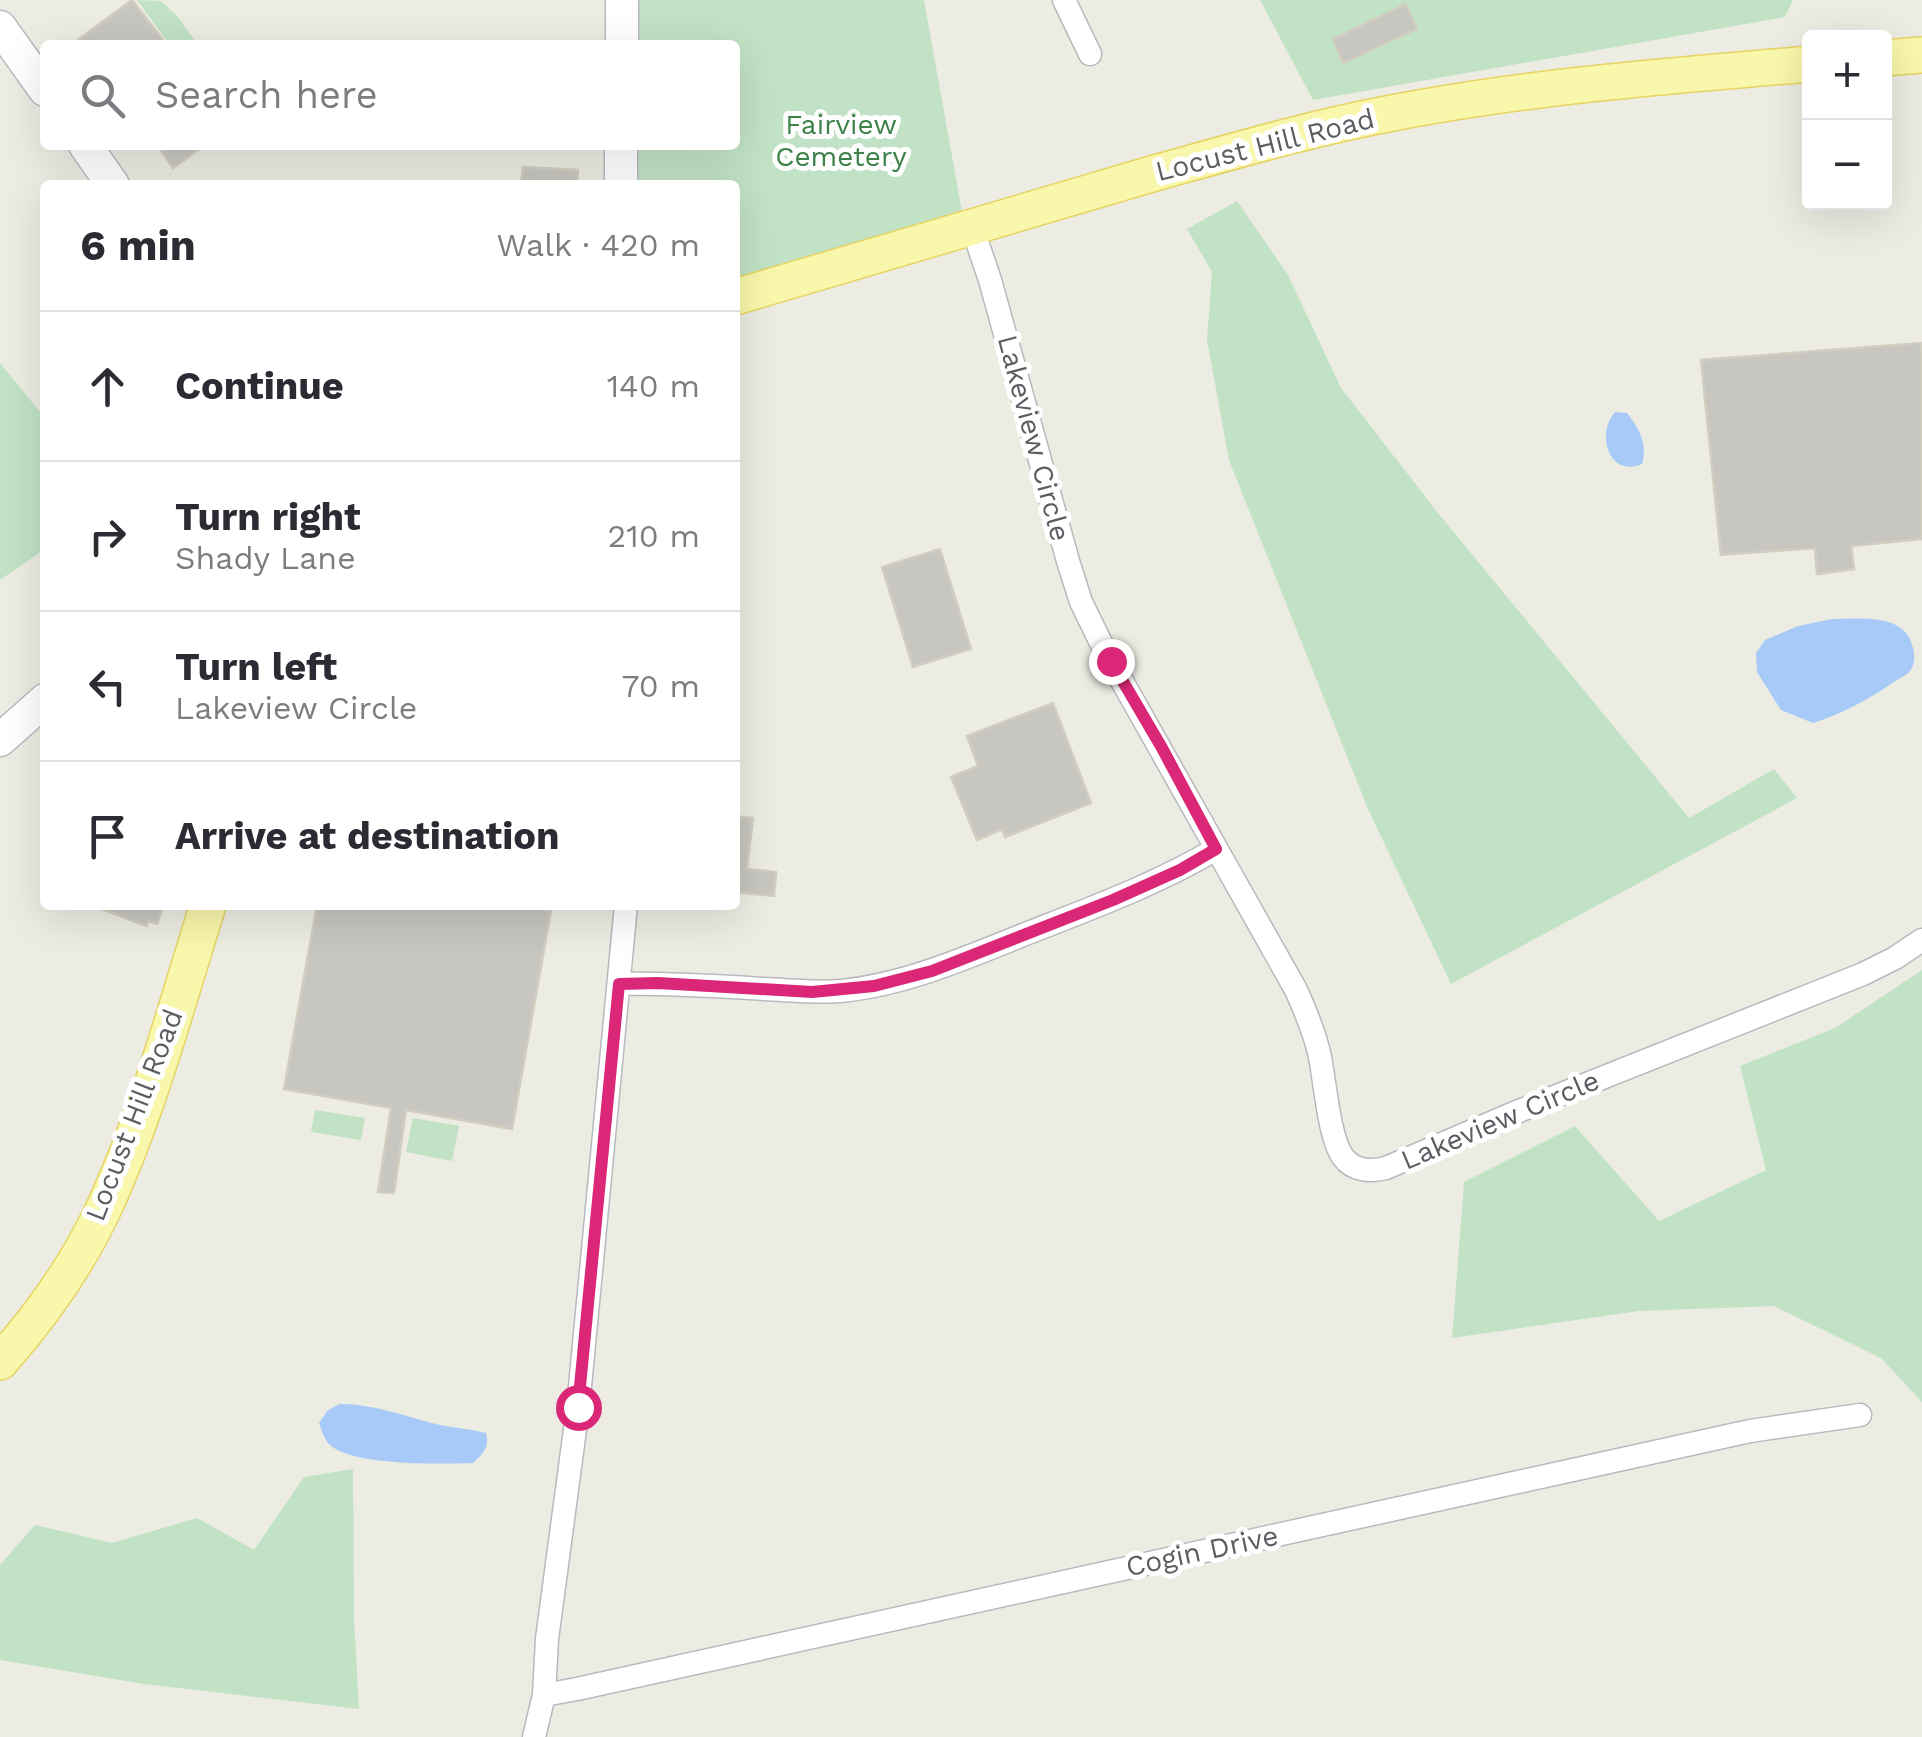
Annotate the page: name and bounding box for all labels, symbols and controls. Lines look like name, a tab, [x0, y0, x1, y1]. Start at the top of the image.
map controls	[1802, 30, 1892, 210]
button: +	[1802, 30, 1892, 120]
search box	[40, 40, 740, 150]
icon: search	[75, 68, 130, 123]
text: Search here	[155, 73, 378, 117]
street label: Locust Hill Road	[1152, 102, 1378, 188]
park label: Fairview Cemetery	[775, 108, 907, 173]
button: −	[1802, 120, 1892, 210]
text: 6 min	[80, 221, 196, 270]
text: Walk · 420 m	[497, 226, 700, 264]
street label: Lakeview Circle	[991, 331, 1077, 545]
icon: ahead	[80, 359, 135, 414]
text: Continue	[175, 364, 344, 408]
text: 140 m	[607, 367, 700, 405]
text: Turn right	[175, 495, 361, 539]
icon: right	[80, 509, 135, 564]
text: 210 m	[608, 517, 700, 555]
text: Shady Lane	[175, 539, 356, 577]
route end	[1089, 639, 1135, 685]
text: Turn left	[175, 645, 337, 689]
icon: left	[80, 659, 135, 714]
text: 70 m	[621, 667, 700, 705]
text: Lakeview Circle	[175, 689, 417, 727]
icon: arrive	[80, 809, 135, 864]
text: Arrive at destination	[175, 814, 560, 858]
street label: Locust Hill Road	[78, 1004, 190, 1226]
street label: Lakeview Circle	[1396, 1063, 1604, 1177]
route start	[556, 1385, 602, 1431]
street label: Cogin Drive	[1123, 1519, 1281, 1583]

